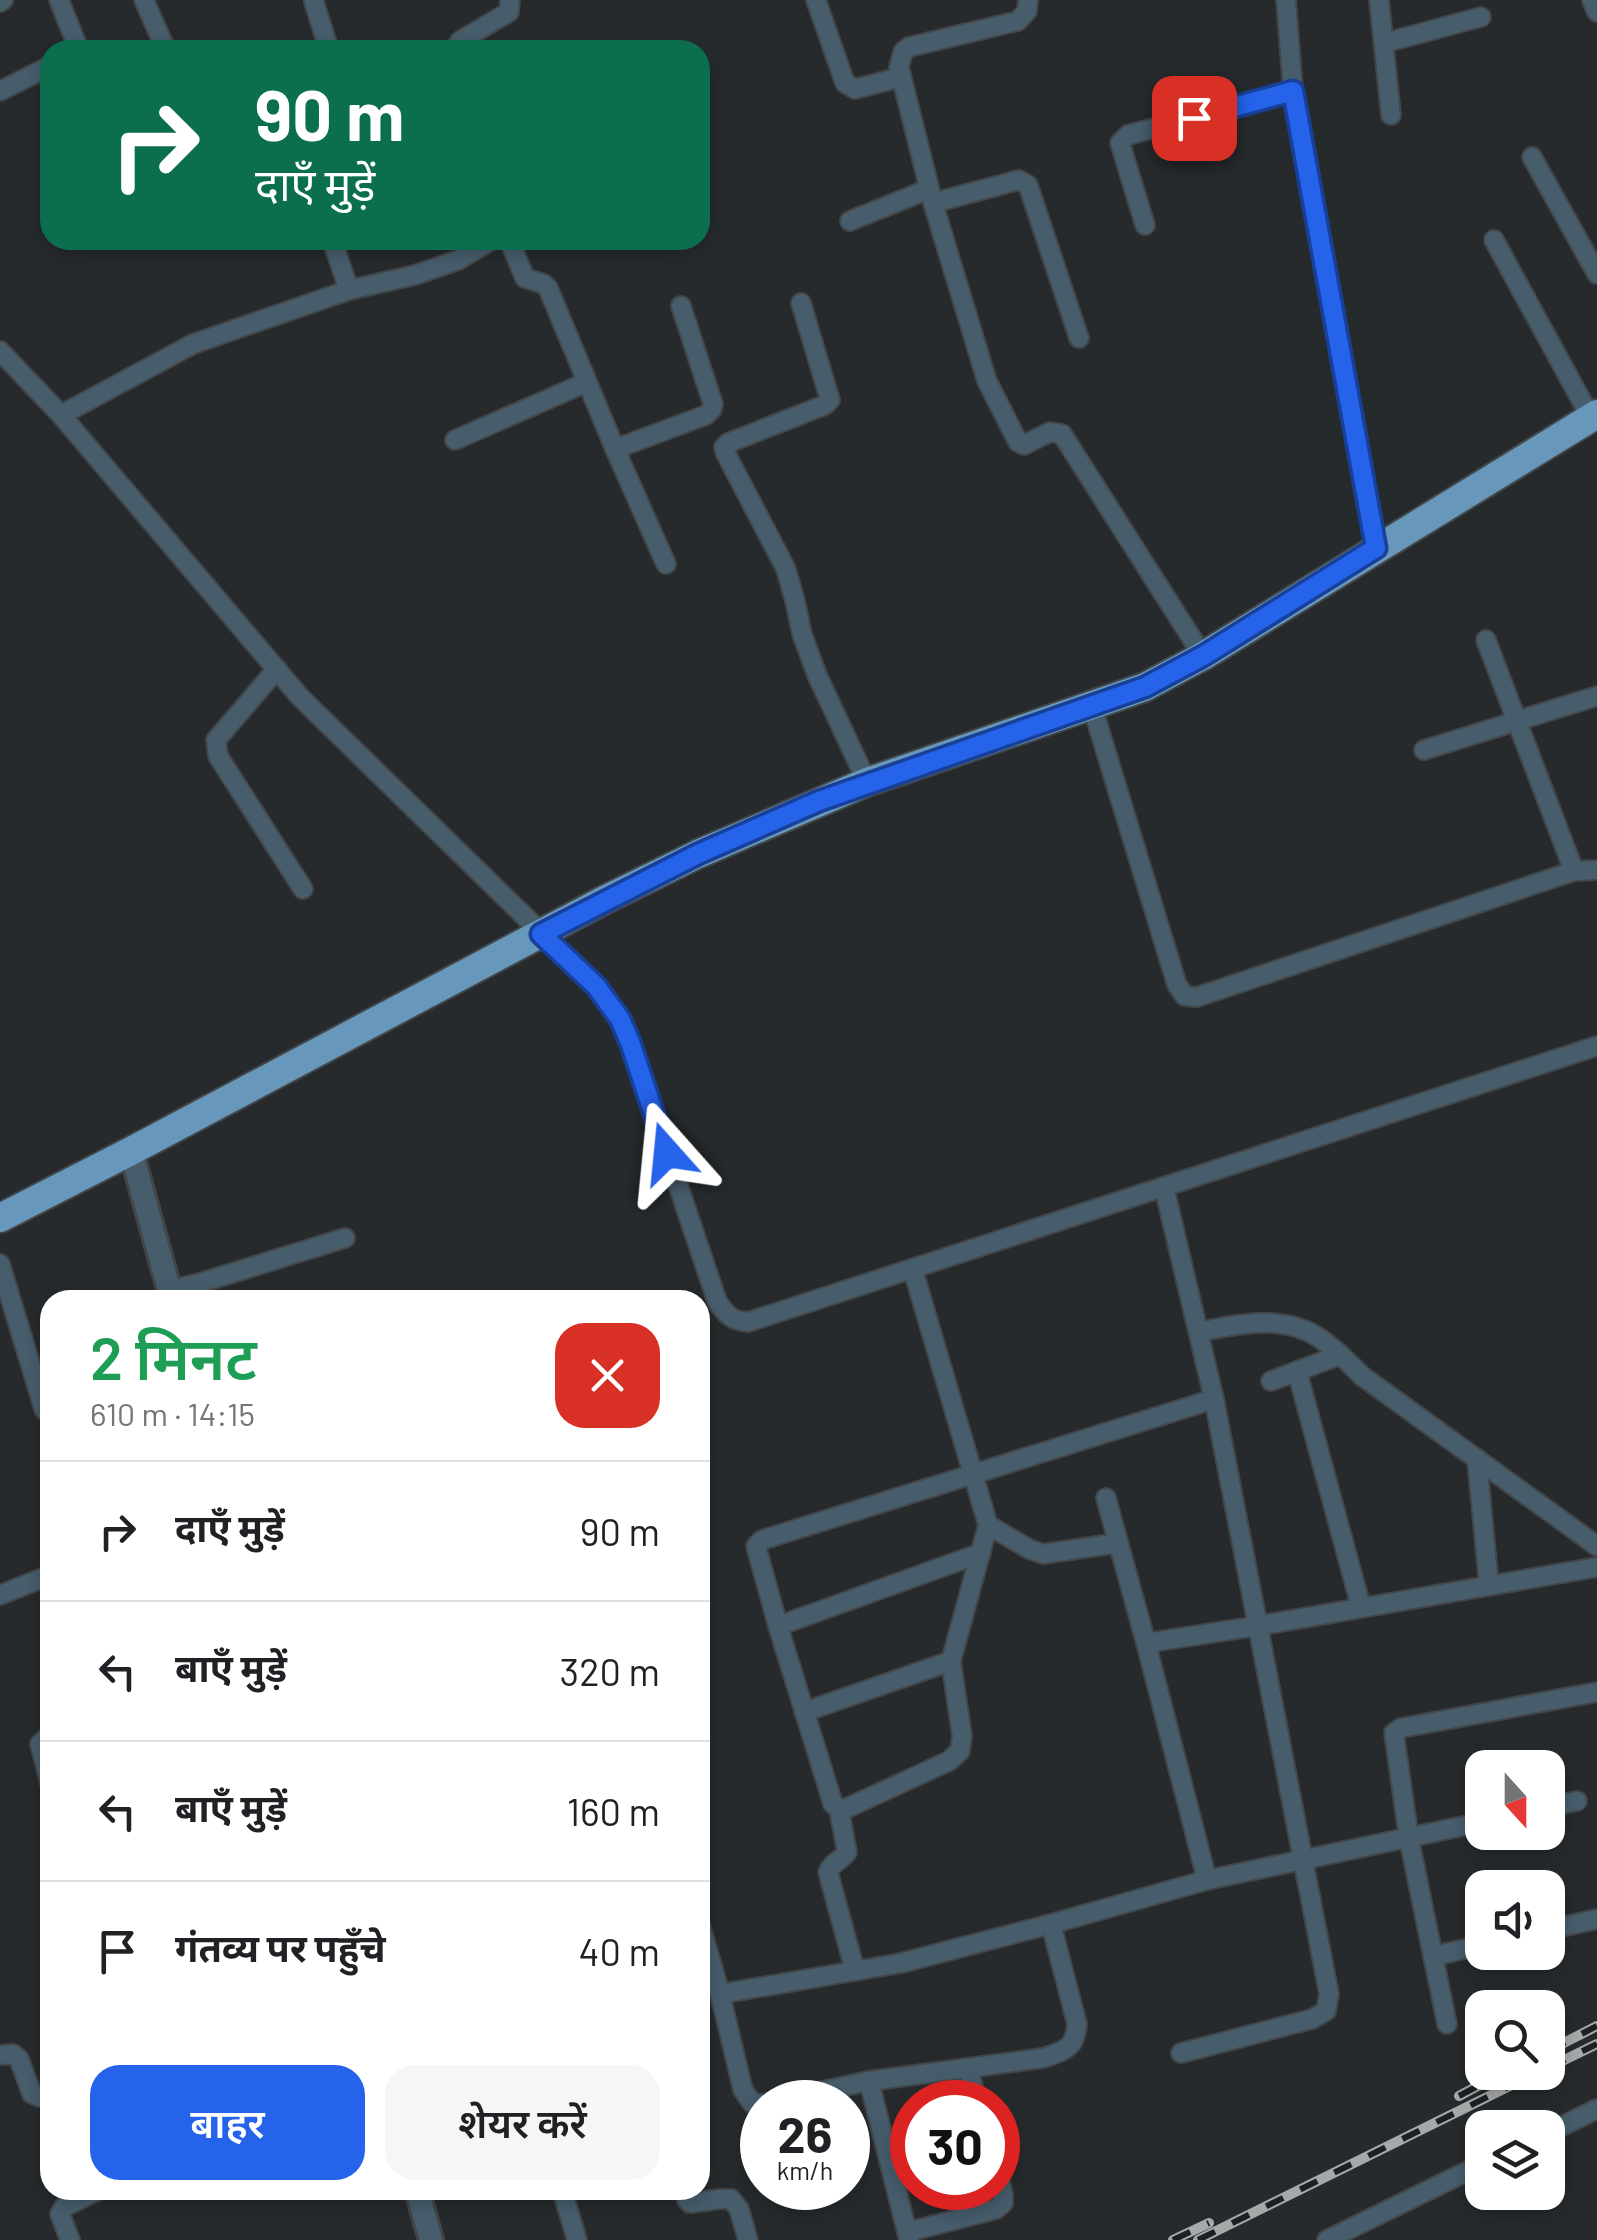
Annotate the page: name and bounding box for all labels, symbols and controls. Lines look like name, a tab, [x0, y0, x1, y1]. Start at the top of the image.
text: 90 m	[255, 71, 405, 155]
pin	[1152, 76, 1237, 161]
icon: right	[90, 80, 220, 210]
icon: arrive	[1167, 91, 1222, 146]
text: दाएँ मुड़ें	[255, 156, 375, 210]
position arrow	[615, 1101, 719, 1205]
text: 2 मिनट	[90, 1320, 257, 1392]
button: close	[555, 1323, 660, 1428]
text: 610 m · 14:15	[90, 1394, 255, 1432]
icon: right	[90, 1504, 145, 1559]
text: दाएँ मुड़ें	[175, 1504, 285, 1550]
text: 90 m	[580, 1508, 660, 1554]
icon: left	[90, 1644, 145, 1699]
text: बाएँ मुड़ें	[175, 1644, 287, 1690]
text: 320 m	[560, 1648, 660, 1694]
north arrow	[1465, 1750, 1565, 1850]
map controls	[1465, 1750, 1565, 2210]
icon: left	[90, 1784, 145, 1839]
text: बाएँ मुड़ें	[175, 1784, 287, 1830]
text: 160 m	[567, 1788, 660, 1834]
button: sound	[1465, 1870, 1565, 1970]
icon: arrive	[90, 1924, 145, 1979]
text: गंतव्य पर पहुँचे	[175, 1924, 386, 1970]
text: 40 m	[579, 1928, 660, 1974]
button: search	[1465, 1990, 1565, 2090]
button: बाहर	[90, 2065, 365, 2180]
button: शेयर करें	[385, 2065, 660, 2180]
speed limit sign: 30	[890, 2080, 1020, 2210]
text: 26	[778, 2103, 832, 2163]
button: layers	[1465, 2110, 1565, 2210]
text: km/h	[777, 2155, 833, 2185]

